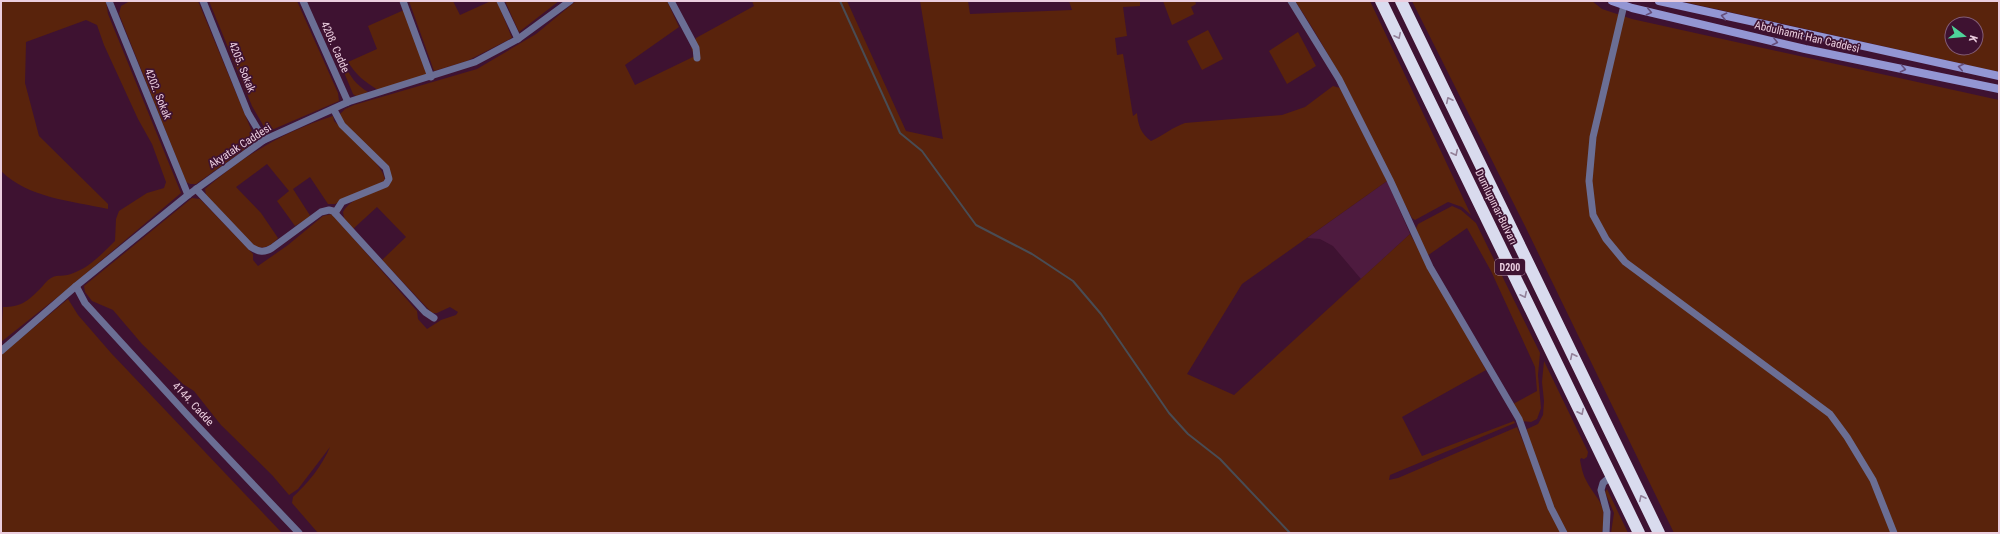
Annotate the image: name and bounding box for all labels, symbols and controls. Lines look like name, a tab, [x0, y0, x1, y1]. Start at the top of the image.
one-way arrow	[1646, 7, 1652, 15]
one-way arrow	[1721, 13, 1728, 21]
north arrow	[1944, 16, 1984, 56]
street label: 4208. Cadde	[318, 19, 352, 75]
street label: Abdulhamit Han Caddesi	[1753, 19, 1861, 55]
one-way arrow	[1393, 32, 1401, 39]
text: K	[1966, 34, 1980, 44]
one-way arrow	[1772, 38, 1779, 46]
street label: 4205. Sokak	[226, 40, 258, 94]
one-way arrow	[1958, 64, 1964, 72]
one-way arrow	[1899, 65, 1906, 73]
street label: 4202. Sokak	[142, 67, 174, 121]
one-way arrow	[1446, 97, 1454, 104]
street label: Akyatak Caddesi	[206, 121, 274, 171]
one-way arrow	[1450, 149, 1458, 156]
street label: Dumlupınar Bulvarı	[1472, 167, 1520, 247]
road number: D200	[1495, 259, 1525, 275]
one-way arrow	[1519, 291, 1527, 298]
one-way arrow	[1570, 352, 1578, 360]
street label: 4144. Cadde	[170, 380, 216, 428]
one-way arrow	[1576, 408, 1584, 415]
one-way arrow	[1639, 495, 1647, 502]

